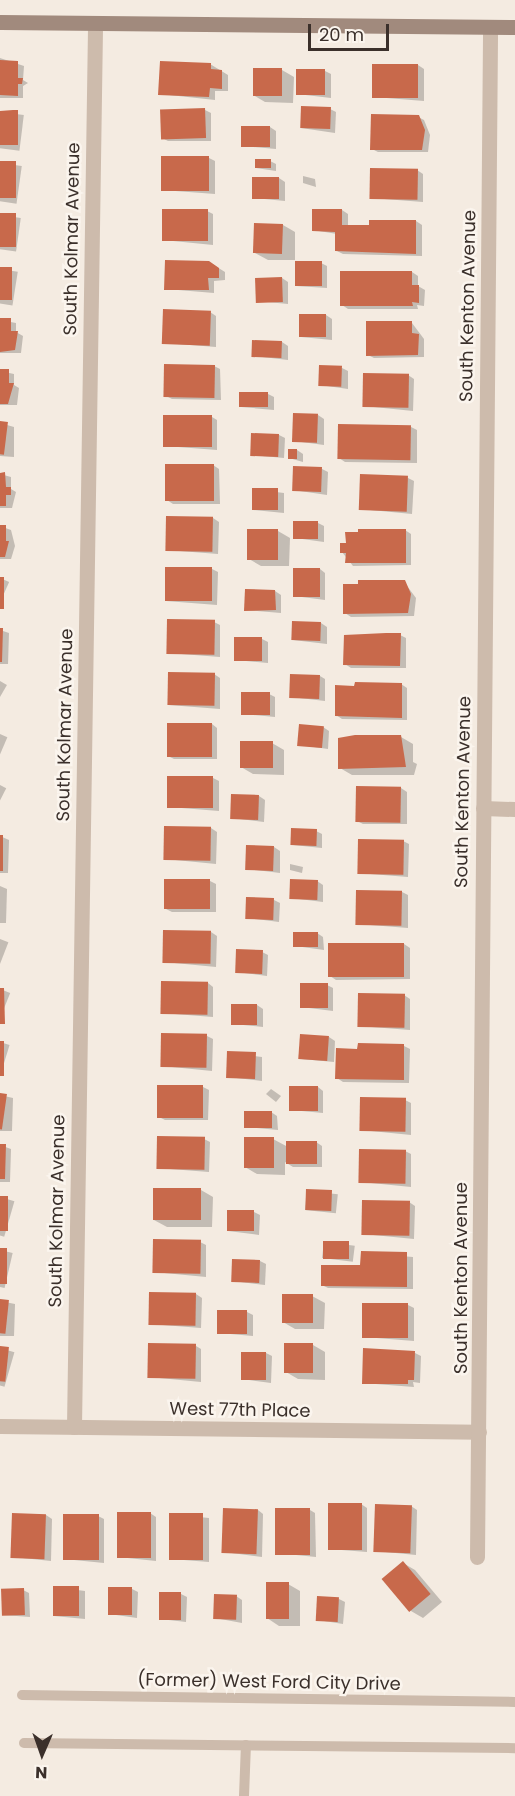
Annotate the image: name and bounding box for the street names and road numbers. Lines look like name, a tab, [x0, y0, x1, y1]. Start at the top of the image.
street label: South Kolmar Avenue	[60, 142, 84, 336]
street label: South Kenton Avenue	[456, 210, 480, 402]
street label: South Kolmar Avenue	[53, 628, 77, 822]
street label: South Kenton Avenue	[451, 696, 475, 888]
street label: South Kolmar Avenue	[45, 1114, 69, 1308]
street label: South Kenton Avenue	[450, 1182, 472, 1374]
street label: West 77th Place	[169, 1398, 311, 1422]
street label: (Former) West Ford City Drive	[137, 1669, 401, 1695]

